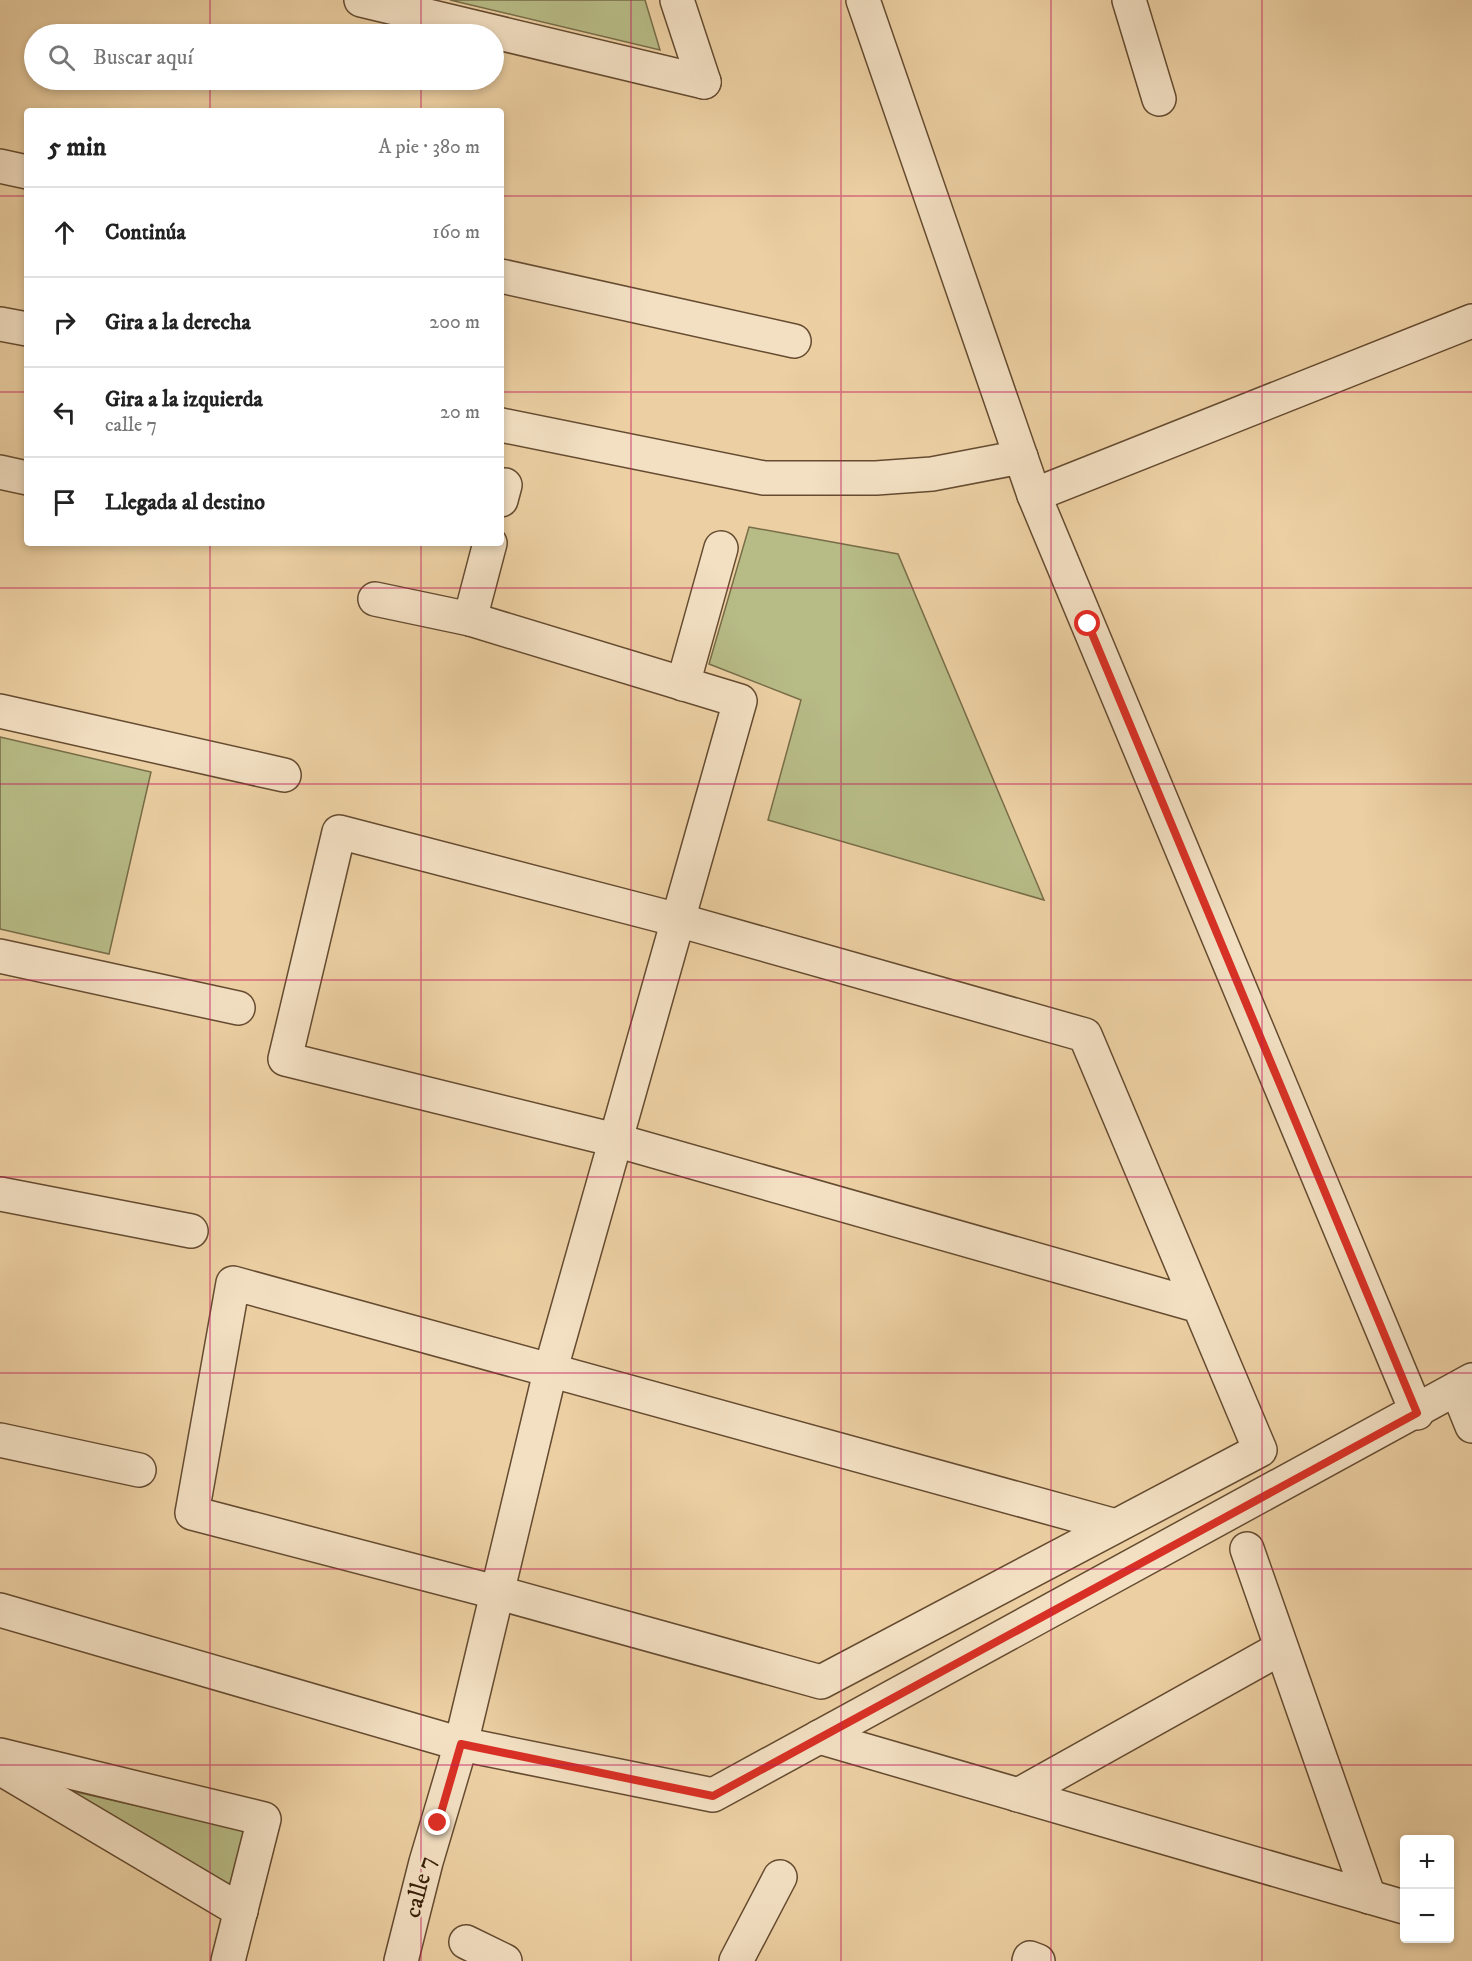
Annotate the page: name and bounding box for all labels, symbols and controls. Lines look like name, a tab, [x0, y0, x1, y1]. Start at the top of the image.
search box	[24, 24, 504, 90]
icon: search	[45, 41, 78, 74]
text: Buscar aquí	[93, 44, 193, 71]
text: 5 min	[48, 131, 106, 164]
text: A pie · 380 m	[379, 135, 480, 160]
icon: ahead	[48, 216, 81, 249]
text: Continúa	[105, 219, 186, 246]
text: 160 m	[432, 220, 480, 245]
icon: right	[48, 306, 81, 339]
text: Gira a la derecha	[105, 309, 251, 336]
text: 200 m	[429, 310, 480, 335]
text: Gira a la izquierda	[105, 386, 263, 413]
icon: left	[48, 396, 81, 429]
text: 20 m	[440, 400, 480, 425]
text: calle 7	[105, 413, 157, 438]
icon: arrive	[48, 486, 81, 519]
text: Llegada al destino	[105, 489, 265, 516]
route start	[1074, 610, 1100, 636]
route end	[424, 1809, 450, 1835]
map controls	[1400, 1835, 1454, 1943]
button: +	[1400, 1835, 1454, 1889]
street label: calle 7	[397, 1853, 443, 1921]
button: −	[1400, 1889, 1454, 1943]

